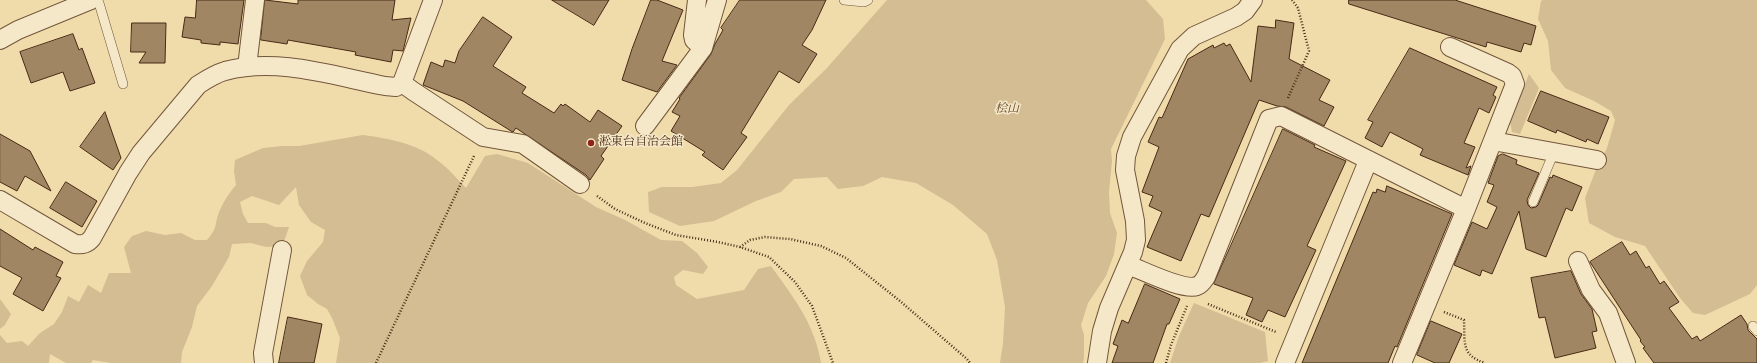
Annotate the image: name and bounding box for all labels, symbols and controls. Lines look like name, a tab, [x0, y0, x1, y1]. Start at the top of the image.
park label: 桧山	[995, 103, 1019, 117]
place label: 淞東台自治会館	[599, 136, 683, 150]
marker: 淞東台自治会館	[586, 138, 596, 148]

